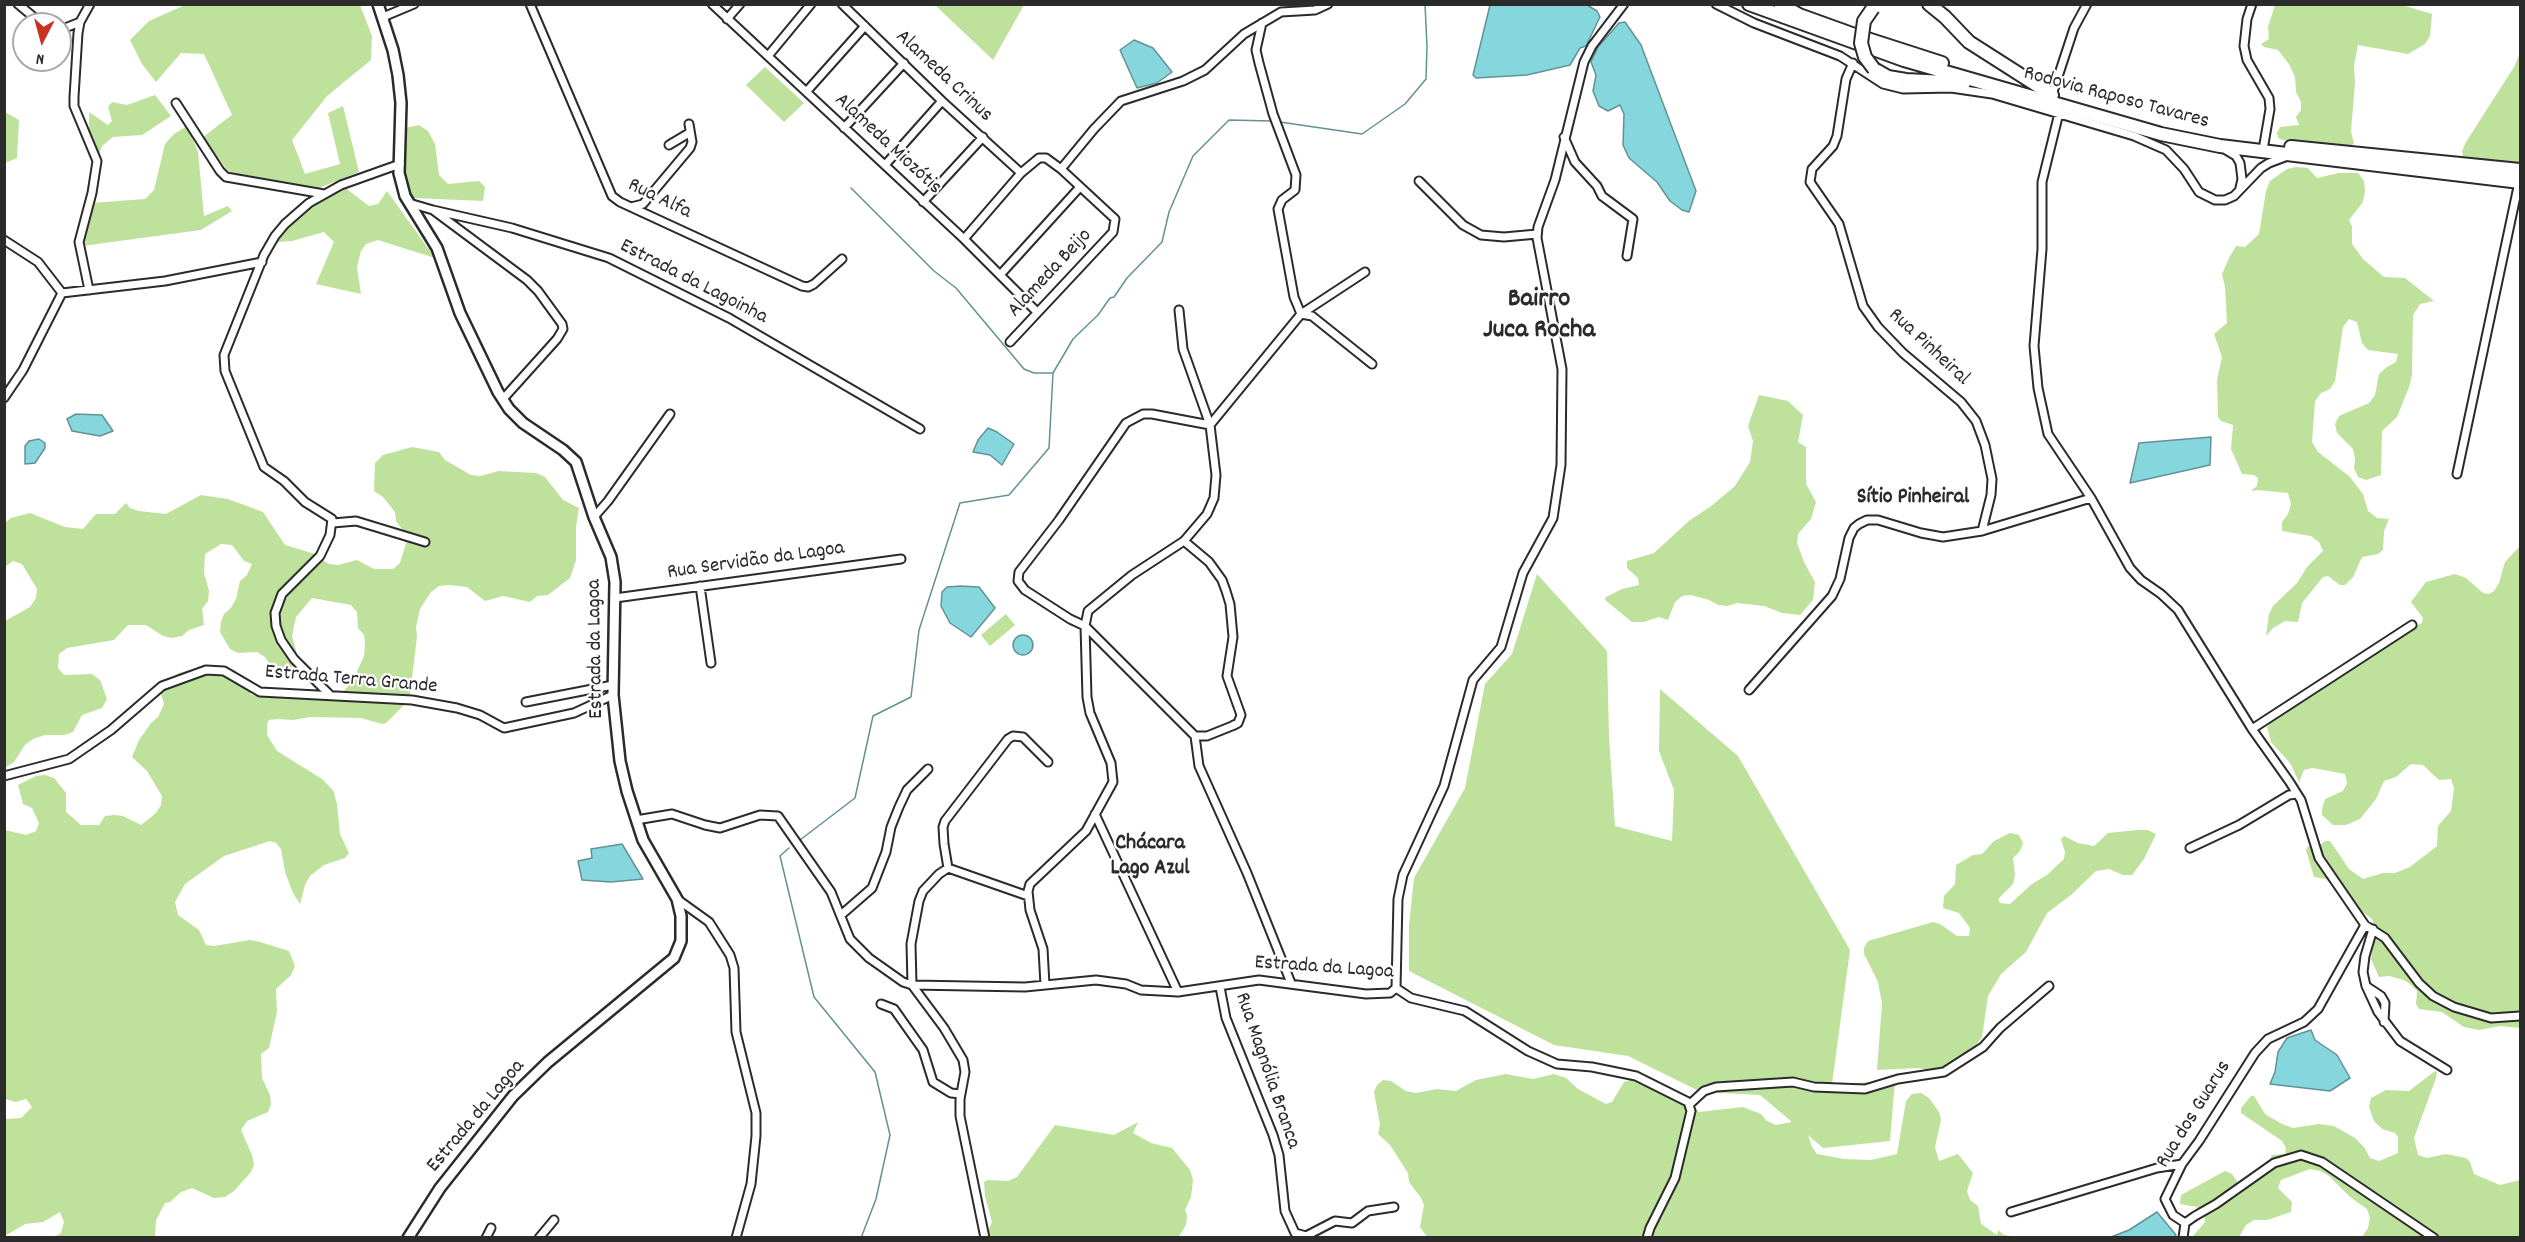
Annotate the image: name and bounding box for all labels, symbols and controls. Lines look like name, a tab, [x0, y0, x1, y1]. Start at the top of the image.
north arrow	[12, 12, 72, 72]
street label: Alameda Crinus	[889, 25, 997, 129]
text: N	[35, 47, 45, 70]
street label: Rodovia Raposo Tavares	[2021, 62, 2211, 136]
street label: Alameda Miozótis	[828, 89, 946, 201]
street label: Rua Alfa	[623, 174, 695, 226]
street label: Alameda Beijo	[1003, 224, 1099, 324]
street label: Estrada da Lagoinha	[615, 235, 771, 331]
district label: Bairro Juca Rocha	[1483, 285, 1595, 348]
street label: Rua Pinheiral	[1882, 304, 1974, 392]
district label: Sítio Pinheiral	[1857, 486, 1969, 512]
street label: Rua Servidão da Lagoa	[666, 537, 846, 587]
street label: Estrada da Lagoa	[583, 579, 611, 719]
street label: Estrada Terra Grande	[264, 661, 438, 701]
district label: Chácara Lago Azul	[1111, 832, 1189, 884]
street label: Estrada da Lagoa	[1253, 952, 1395, 986]
street label: Rua Magnólia Branca	[1227, 990, 1305, 1152]
street label: Estrada da Lagoa	[422, 1055, 532, 1179]
street label: Rua dos Guarus	[2152, 1057, 2238, 1173]

